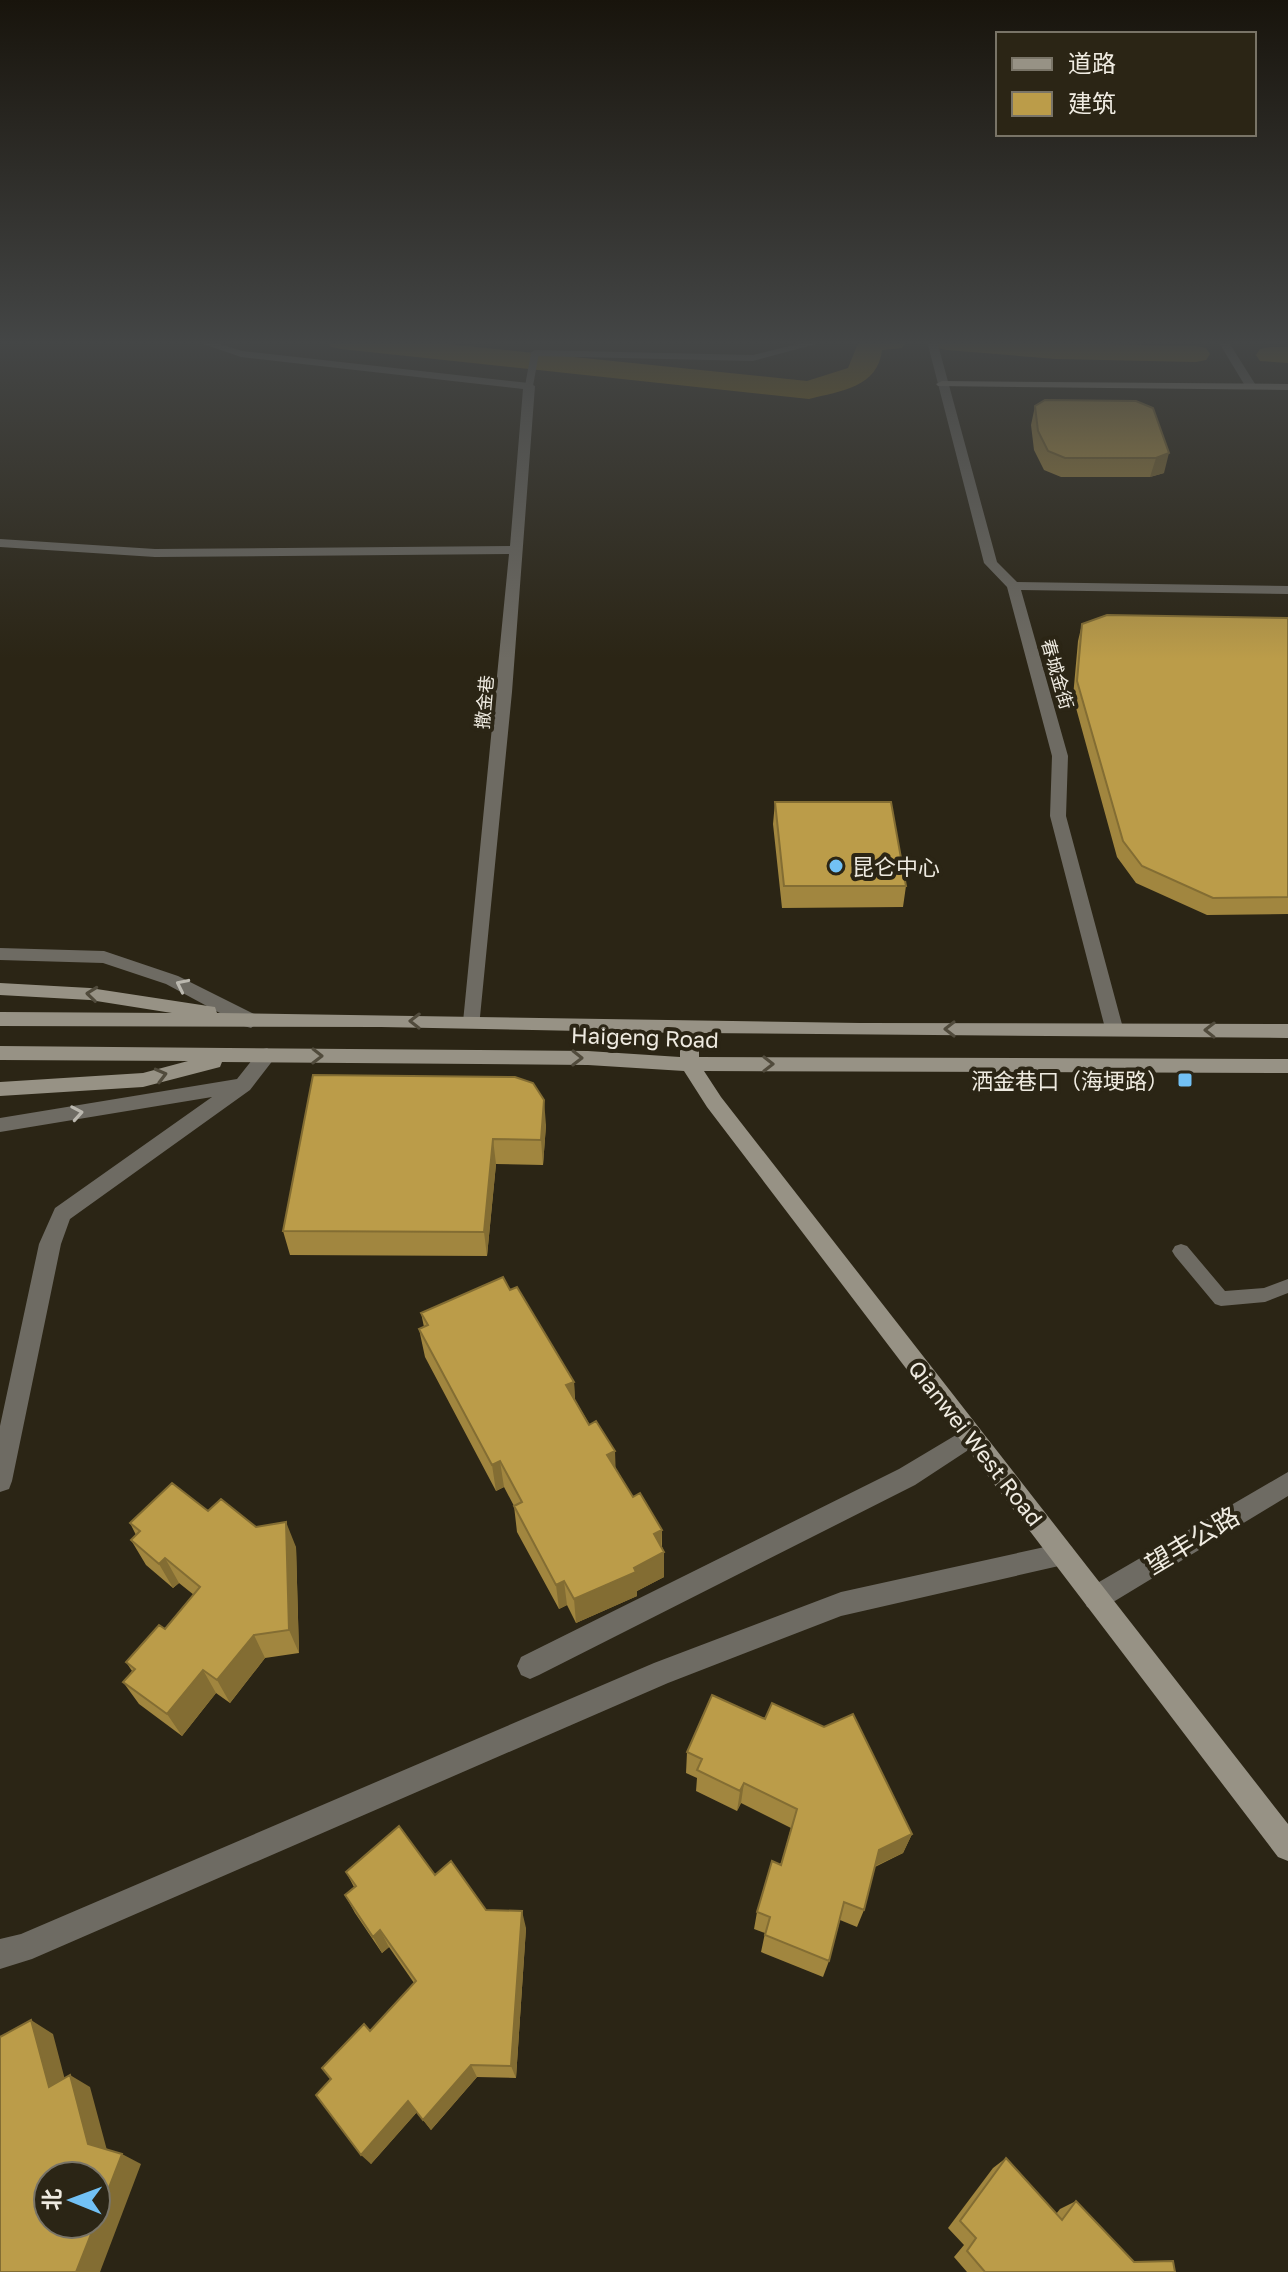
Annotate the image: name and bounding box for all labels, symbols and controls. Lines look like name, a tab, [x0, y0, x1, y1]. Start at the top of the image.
legend	[996, 32, 1256, 136]
text: 道路	[1068, 48, 1116, 77]
text: 建筑	[1068, 88, 1116, 117]
street label: 春城金街	[1038, 636, 1078, 712]
street label: 撒金巷	[471, 674, 497, 730]
place label: 昆仑中心	[852, 853, 940, 880]
marker: 昆仑中心	[827, 857, 845, 875]
one-way arrow	[176, 979, 191, 995]
one-way arrow	[85, 986, 98, 1003]
one-way arrow	[408, 1012, 421, 1029]
one-way arrow	[943, 1020, 956, 1038]
street label: Haigeng Road	[571, 1021, 719, 1053]
one-way arrow	[1203, 1021, 1216, 1038]
one-way arrow	[311, 1047, 324, 1064]
one-way arrow	[571, 1050, 584, 1067]
one-way arrow	[762, 1055, 775, 1073]
place label: 洒金巷口（海埂路）	[971, 1067, 1169, 1094]
one-way arrow	[154, 1068, 168, 1085]
marker: 洒金巷口（海埂路）	[1176, 1071, 1194, 1089]
one-way arrow	[70, 1106, 84, 1123]
street label: Qianwei West Road	[903, 1355, 1049, 1531]
street label: 望丰公路	[1139, 1500, 1245, 1580]
north arrow	[32, 2160, 112, 2240]
text: 北	[38, 2188, 65, 2211]

